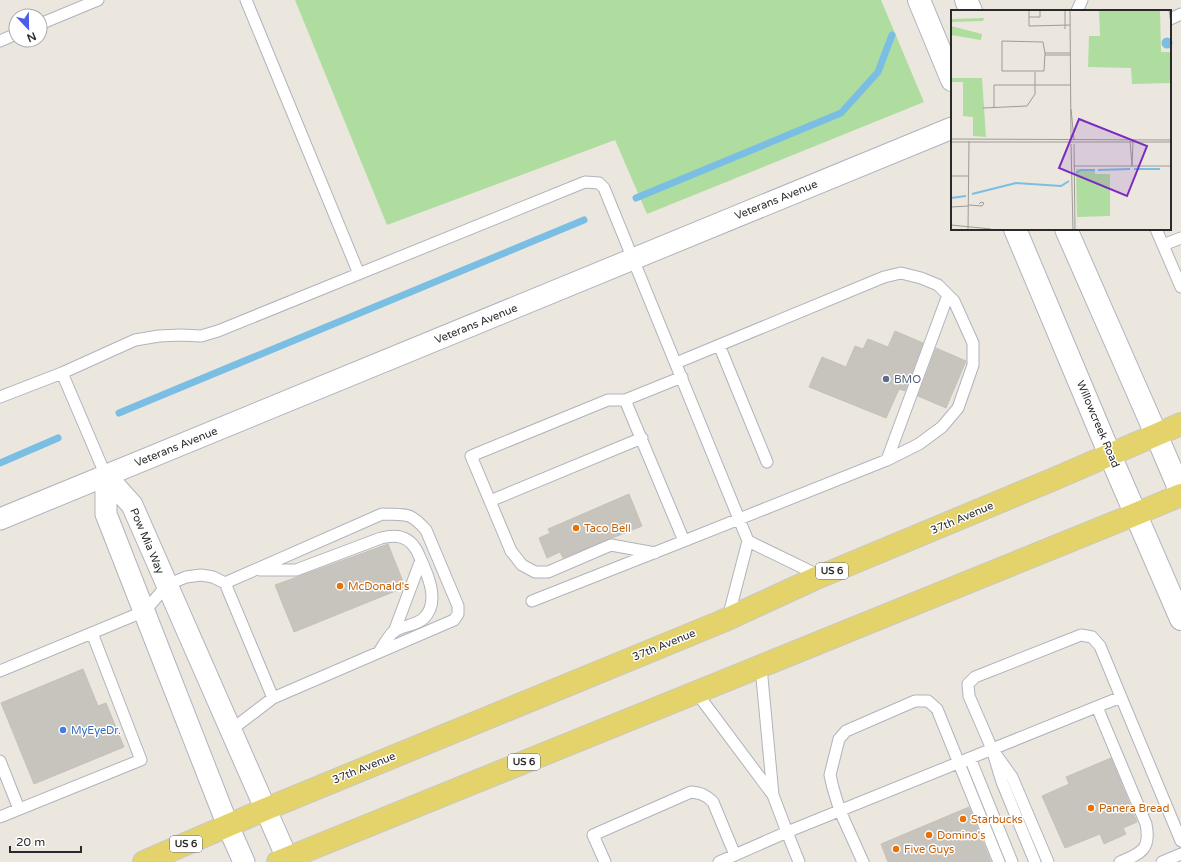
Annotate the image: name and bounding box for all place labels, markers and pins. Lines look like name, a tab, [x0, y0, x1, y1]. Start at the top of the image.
place label: BMO	[894, 373, 921, 386]
marker: BMO	[881, 374, 891, 384]
place label: Taco Bell	[584, 522, 631, 535]
marker: Taco Bell	[571, 523, 581, 533]
place label: McDonald's	[348, 580, 409, 593]
marker: McDonald's	[335, 581, 345, 591]
place label: MyEyeDr.	[71, 724, 121, 737]
marker: MyEyeDr.	[58, 725, 68, 735]
place label: Panera Bread	[1099, 802, 1169, 815]
marker: Panera Bread	[1086, 803, 1096, 813]
place label: Starbucks	[971, 813, 1023, 826]
marker: Starbucks	[958, 814, 968, 824]
place label: Domino's	[937, 829, 986, 842]
marker: Domino's	[924, 830, 934, 840]
place label: Five Guys	[904, 843, 954, 856]
marker: Five Guys	[891, 844, 901, 854]

